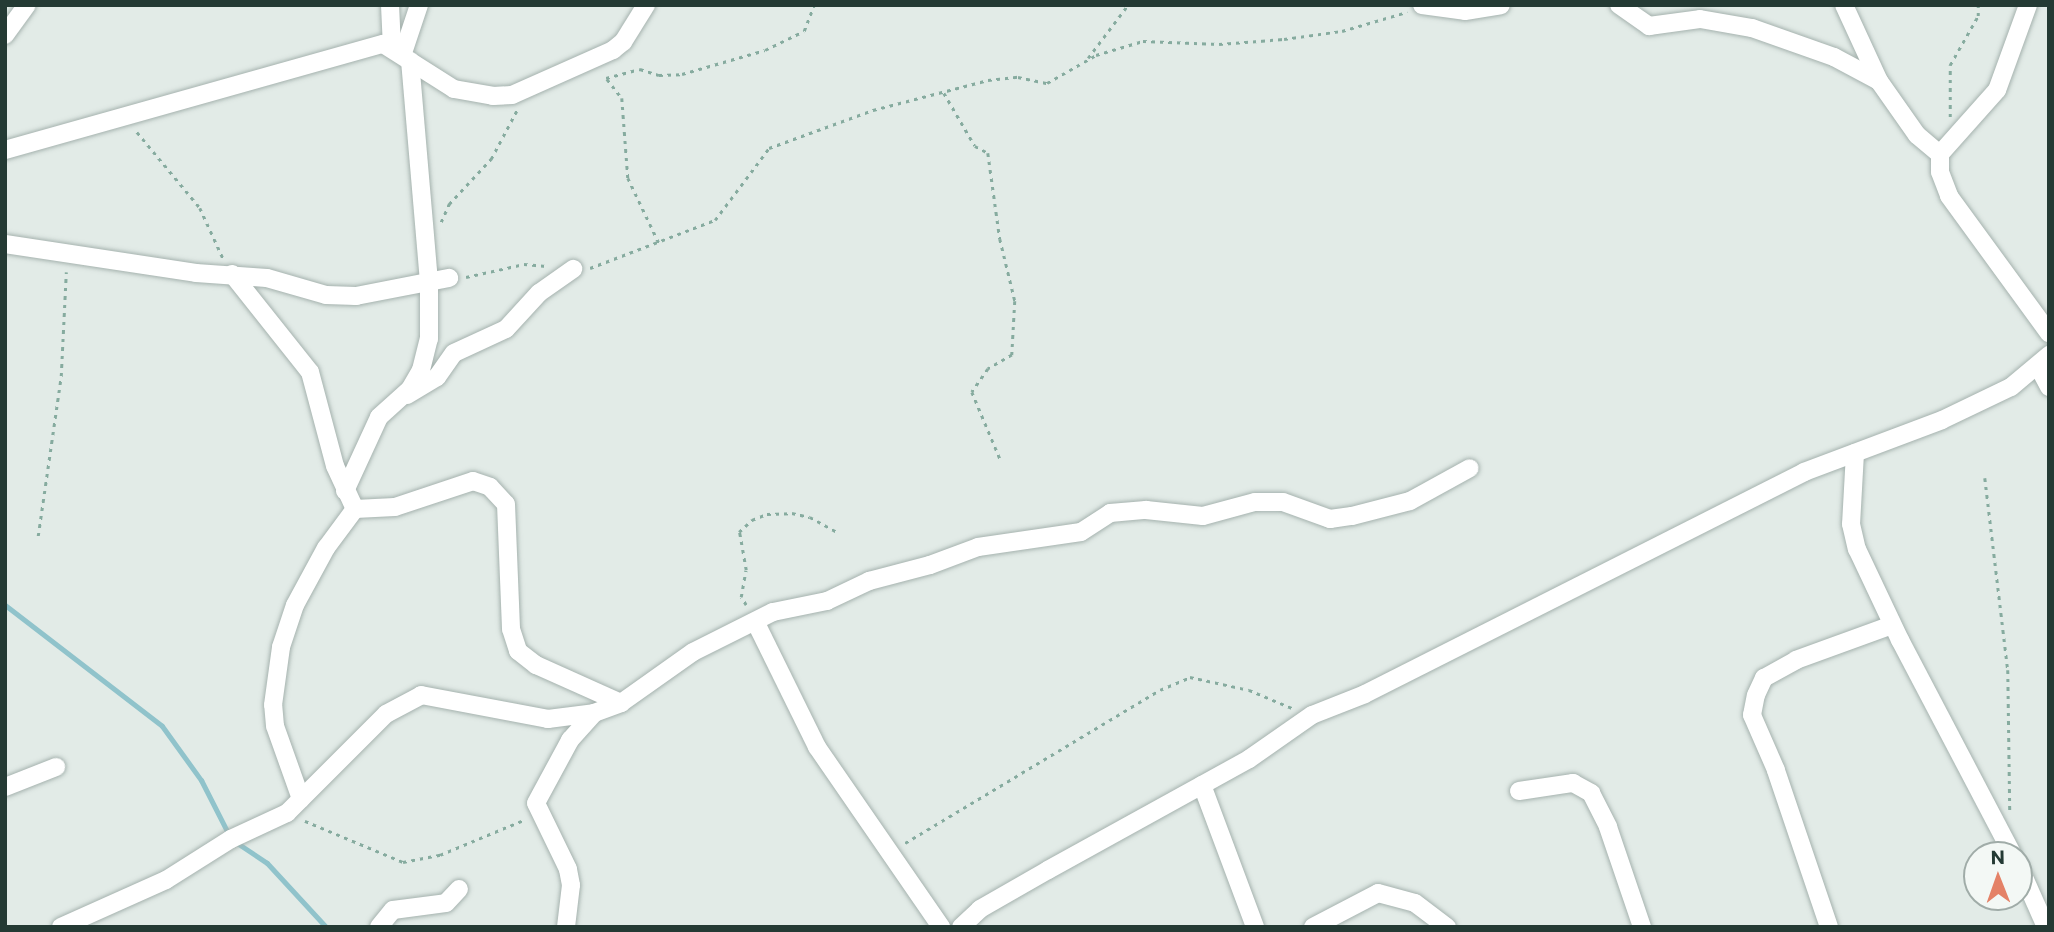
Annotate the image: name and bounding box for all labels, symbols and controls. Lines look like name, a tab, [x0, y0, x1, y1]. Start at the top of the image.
north arrow	[1963, 841, 2033, 911]
text: N	[1990, 845, 2005, 868]

